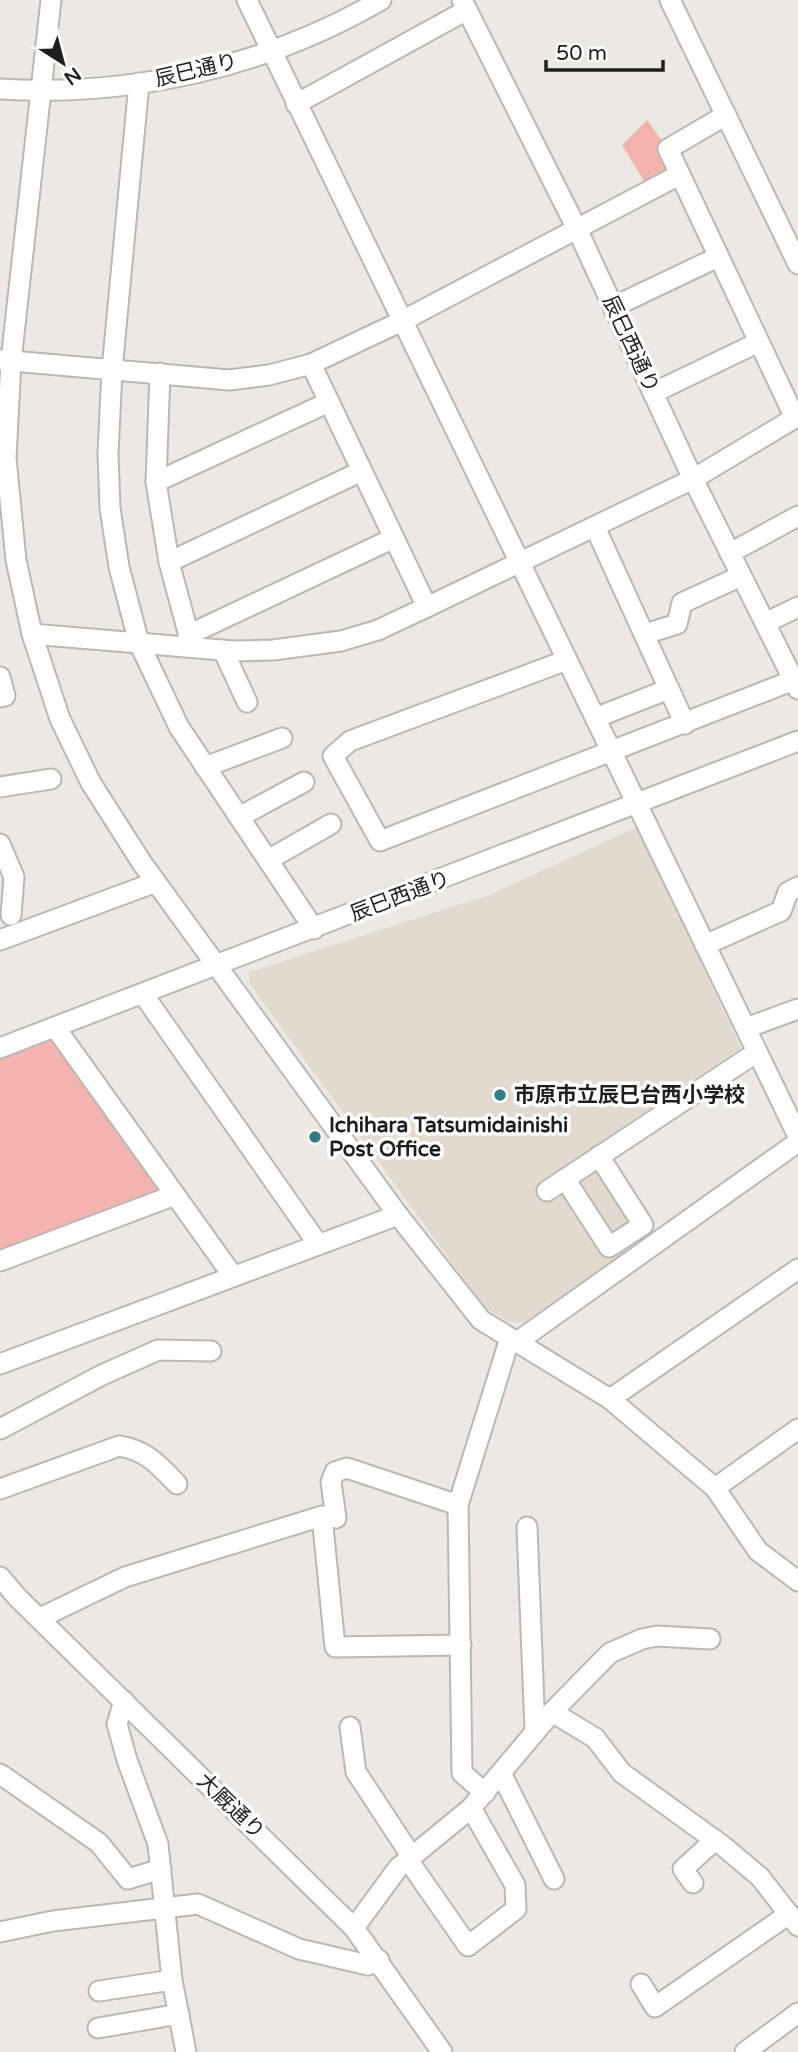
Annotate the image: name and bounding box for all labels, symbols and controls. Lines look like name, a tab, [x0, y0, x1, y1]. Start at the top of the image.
north arrow	[28, 28, 98, 98]
scale bar	[546, 28, 663, 72]
text: 50 m	[556, 41, 607, 66]
street label: 辰巳通り	[152, 49, 240, 92]
text: N	[60, 63, 85, 89]
street label: 辰巳西通り	[597, 291, 664, 397]
street label: 辰巳西通り	[347, 866, 454, 927]
place label: 市原市立辰巳台西小学校	[514, 1083, 745, 1108]
marker: 市原市立辰巳台西小学校	[492, 1087, 508, 1103]
place label: Ichihara Tatsumidainishi Post Office	[329, 1113, 568, 1162]
marker: Ichihara Tatsumidainishi Post Office	[307, 1129, 323, 1145]
street label: 大厩通り	[192, 1768, 270, 1845]

